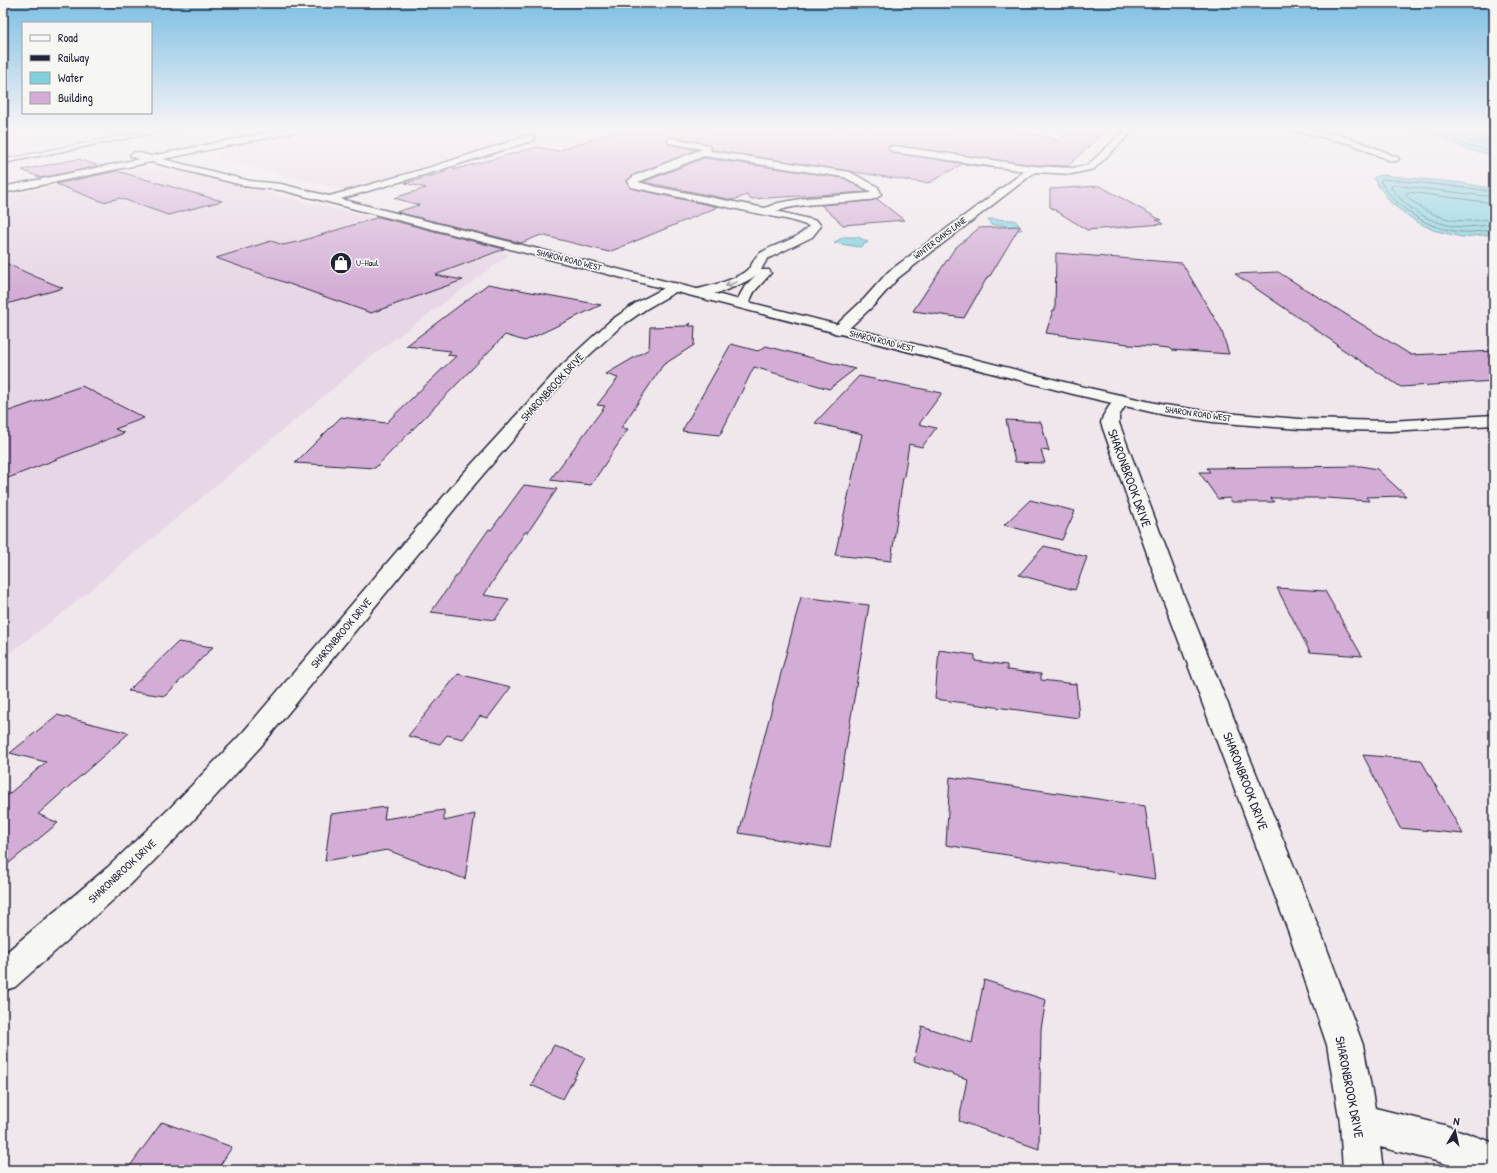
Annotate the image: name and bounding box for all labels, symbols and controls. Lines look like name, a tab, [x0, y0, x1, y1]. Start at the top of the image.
legend	[22, 22, 152, 114]
text: Road	[58, 29, 78, 46]
text: Railway	[58, 49, 89, 66]
text: Water	[58, 69, 84, 86]
text: Building	[58, 89, 93, 106]
street label: WINTER OAKS LANE	[911, 214, 969, 262]
street label: SHARON ROAD WEST	[535, 246, 603, 274]
shop icon: U-Haul	[328, 250, 354, 276]
place label: U-Haul	[356, 257, 379, 269]
one-way arrow	[725, 281, 737, 289]
street label: SHARON ROAD WEST	[848, 327, 916, 355]
street label: SHARONBROOK DRIVE	[518, 350, 587, 424]
street label: SHARON ROAD WEST	[1164, 403, 1232, 425]
street label: SHARONBROOK DRIVE	[1104, 426, 1156, 530]
street label: SHARONBROOK DRIVE	[308, 595, 375, 671]
street label: SHARONBROOK DRIVE	[1219, 730, 1273, 833]
street label: SHARONBROOK DRIVE	[85, 836, 159, 906]
street label: SHARONBROOK DRIVE	[1331, 1035, 1369, 1140]
north arrow	[1435, 1111, 1475, 1151]
text: N	[1453, 1114, 1461, 1129]

